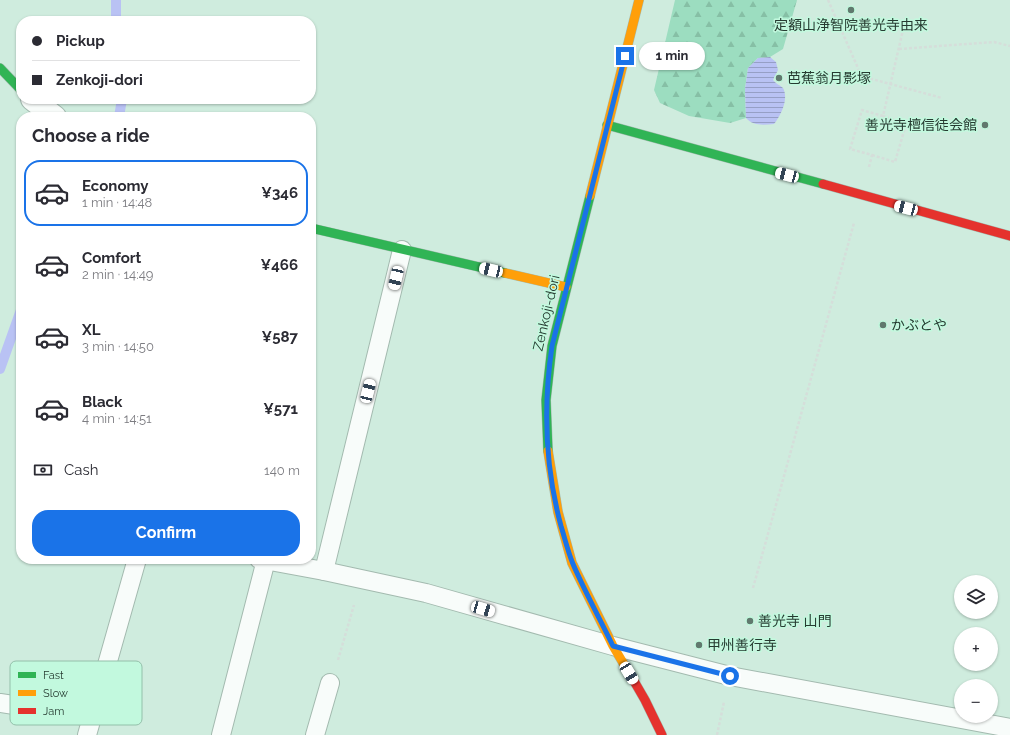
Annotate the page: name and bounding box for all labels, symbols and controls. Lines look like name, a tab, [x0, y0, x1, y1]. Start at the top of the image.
marker: 定額山浄智院善光寺由来	[846, 5, 856, 15]
place label: 定額山浄智院善光寺由来	[774, 17, 928, 33]
text: Pickup	[56, 32, 105, 50]
callout: 1 min	[639, 42, 705, 70]
route end	[616, 47, 634, 65]
text: 1 min	[656, 48, 688, 63]
place label: 芭蕉翁月影塚	[787, 70, 871, 86]
text: Zenkoji-dori	[56, 71, 143, 89]
marker: 芭蕉翁月影塚	[774, 73, 784, 83]
place label: 善光寺檀信徒会館	[865, 117, 977, 133]
marker: 善光寺檀信徒会館	[980, 120, 990, 130]
text: Choose a ride	[32, 125, 150, 146]
car	[774, 166, 800, 184]
icon: car	[34, 175, 70, 211]
text: Economy	[82, 177, 149, 195]
text: ¥346	[261, 184, 298, 202]
text: 1 min · 14:48	[82, 195, 152, 210]
car	[893, 199, 919, 217]
icon: car	[34, 247, 70, 283]
text: Comfort	[82, 249, 141, 267]
text: ¥466	[261, 256, 298, 274]
car	[478, 261, 504, 279]
car	[387, 265, 405, 291]
text: 2 min · 14:49	[82, 267, 153, 282]
street label: Zenkoji-dori	[529, 273, 563, 353]
place label: かぶとや	[891, 317, 947, 333]
icon: car	[34, 319, 70, 355]
marker: かぶとや	[878, 320, 888, 330]
text: XL	[82, 321, 100, 339]
text: ¥587	[262, 328, 298, 346]
text: 3 min · 14:50	[82, 339, 154, 354]
car	[359, 378, 377, 404]
icon: car	[34, 391, 70, 427]
text: Black	[82, 393, 122, 411]
text: ¥571	[263, 400, 298, 418]
text: 4 min · 14:51	[82, 411, 152, 426]
icon: cash	[32, 459, 54, 481]
text: Cash	[64, 461, 98, 479]
text: 140 m	[264, 463, 300, 478]
button: Confirm	[32, 510, 300, 556]
map controls	[954, 575, 998, 723]
button: layers	[954, 575, 998, 619]
car	[470, 600, 496, 618]
place label: 善光寺 山門	[758, 613, 832, 629]
marker: 善光寺 山門	[745, 616, 755, 626]
button: +	[954, 627, 998, 671]
place label: 甲州善行寺	[707, 637, 777, 653]
marker: 甲州善行寺	[694, 640, 704, 650]
car	[618, 660, 640, 686]
legend	[10, 661, 142, 725]
route start	[721, 667, 739, 685]
text: Fast	[43, 669, 64, 682]
button: −	[954, 679, 998, 723]
text: Slow	[43, 687, 68, 700]
text: Jam	[43, 705, 64, 718]

